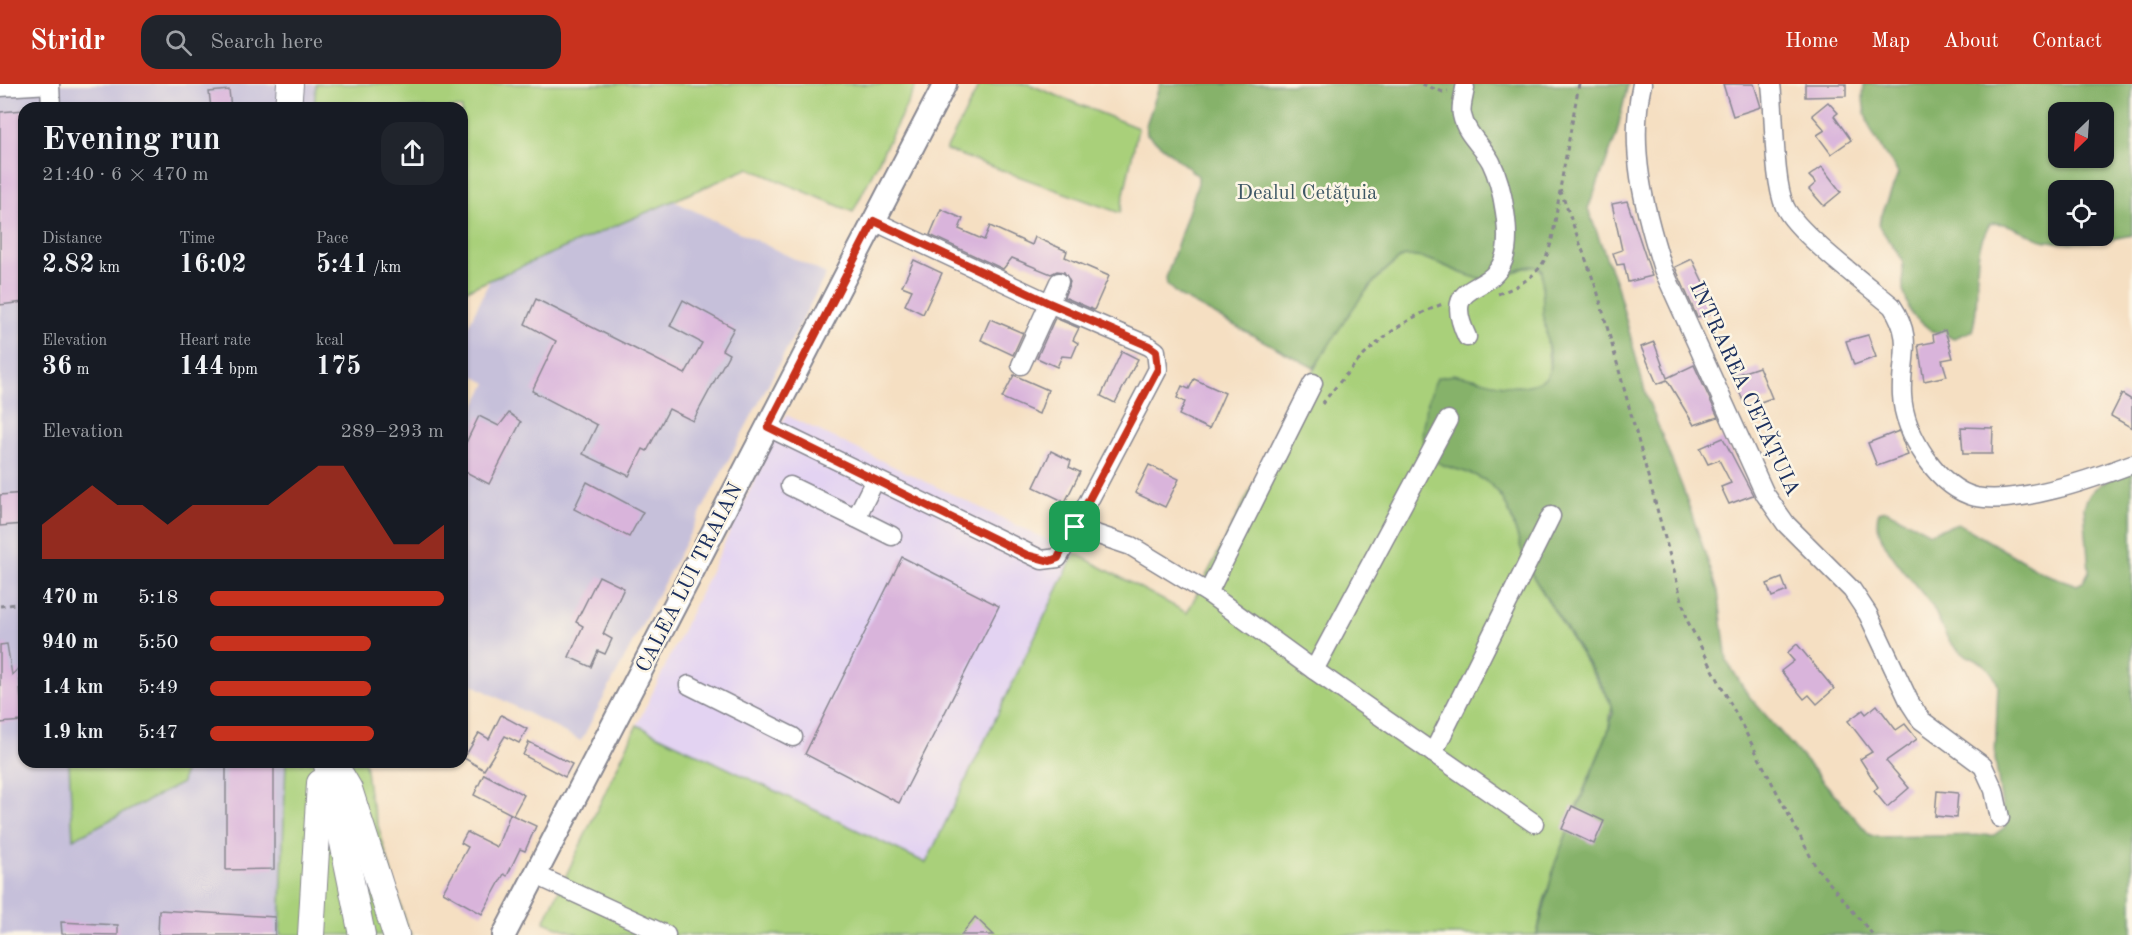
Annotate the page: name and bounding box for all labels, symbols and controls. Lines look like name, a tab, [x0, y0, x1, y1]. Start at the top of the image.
search box	[141, 15, 561, 69]
icon: search	[162, 26, 195, 59]
text: Stridr	[30, 28, 105, 56]
text: Search here	[210, 31, 323, 53]
text: Home	[1785, 31, 1838, 52]
text: Map	[1871, 31, 1910, 52]
text: About	[1943, 31, 1999, 52]
text: Contact	[2032, 31, 2102, 52]
north arrow	[2048, 102, 2114, 168]
map controls	[2048, 102, 2114, 246]
button: share	[381, 122, 444, 185]
text: Evening run	[42, 124, 221, 157]
text: 21:40 · 6 × 470 m	[42, 165, 209, 185]
button: locate	[2048, 180, 2114, 246]
park label: Dealul Cetățuia	[1237, 183, 1377, 205]
text: Distance	[42, 231, 102, 247]
text: Time	[179, 231, 215, 247]
text: Pace	[316, 231, 348, 247]
text: 2.82	[42, 252, 95, 278]
text: 16:02	[179, 252, 247, 278]
text: 5:41	[316, 252, 369, 278]
text: km	[95, 260, 120, 276]
text: /km	[369, 260, 401, 276]
street label: INTRAREA CETĂȚUIA	[1684, 277, 1807, 500]
text: Elevation	[42, 333, 107, 349]
text: Heart rate	[179, 333, 251, 349]
text: kcal	[316, 333, 344, 349]
text: 36	[42, 354, 72, 380]
text: 144	[179, 354, 224, 380]
text: 175	[316, 354, 361, 380]
text: m	[72, 362, 89, 378]
text: bpm	[224, 362, 258, 378]
text: Elevation	[42, 422, 123, 442]
text: 289–293 m	[341, 422, 444, 442]
street label: CALEA LUI TRAIAN	[633, 480, 747, 676]
pin	[1049, 501, 1100, 552]
icon: arrive	[1058, 510, 1091, 543]
text: 470 m	[42, 588, 98, 608]
text: 5:18	[138, 588, 178, 608]
text: 940 m	[42, 633, 98, 653]
text: 5:50	[138, 633, 178, 653]
text: 1.4 km	[42, 678, 104, 698]
text: 5:49	[138, 678, 178, 698]
text: 1.9 km	[42, 723, 104, 743]
text: 5:47	[138, 723, 178, 743]

